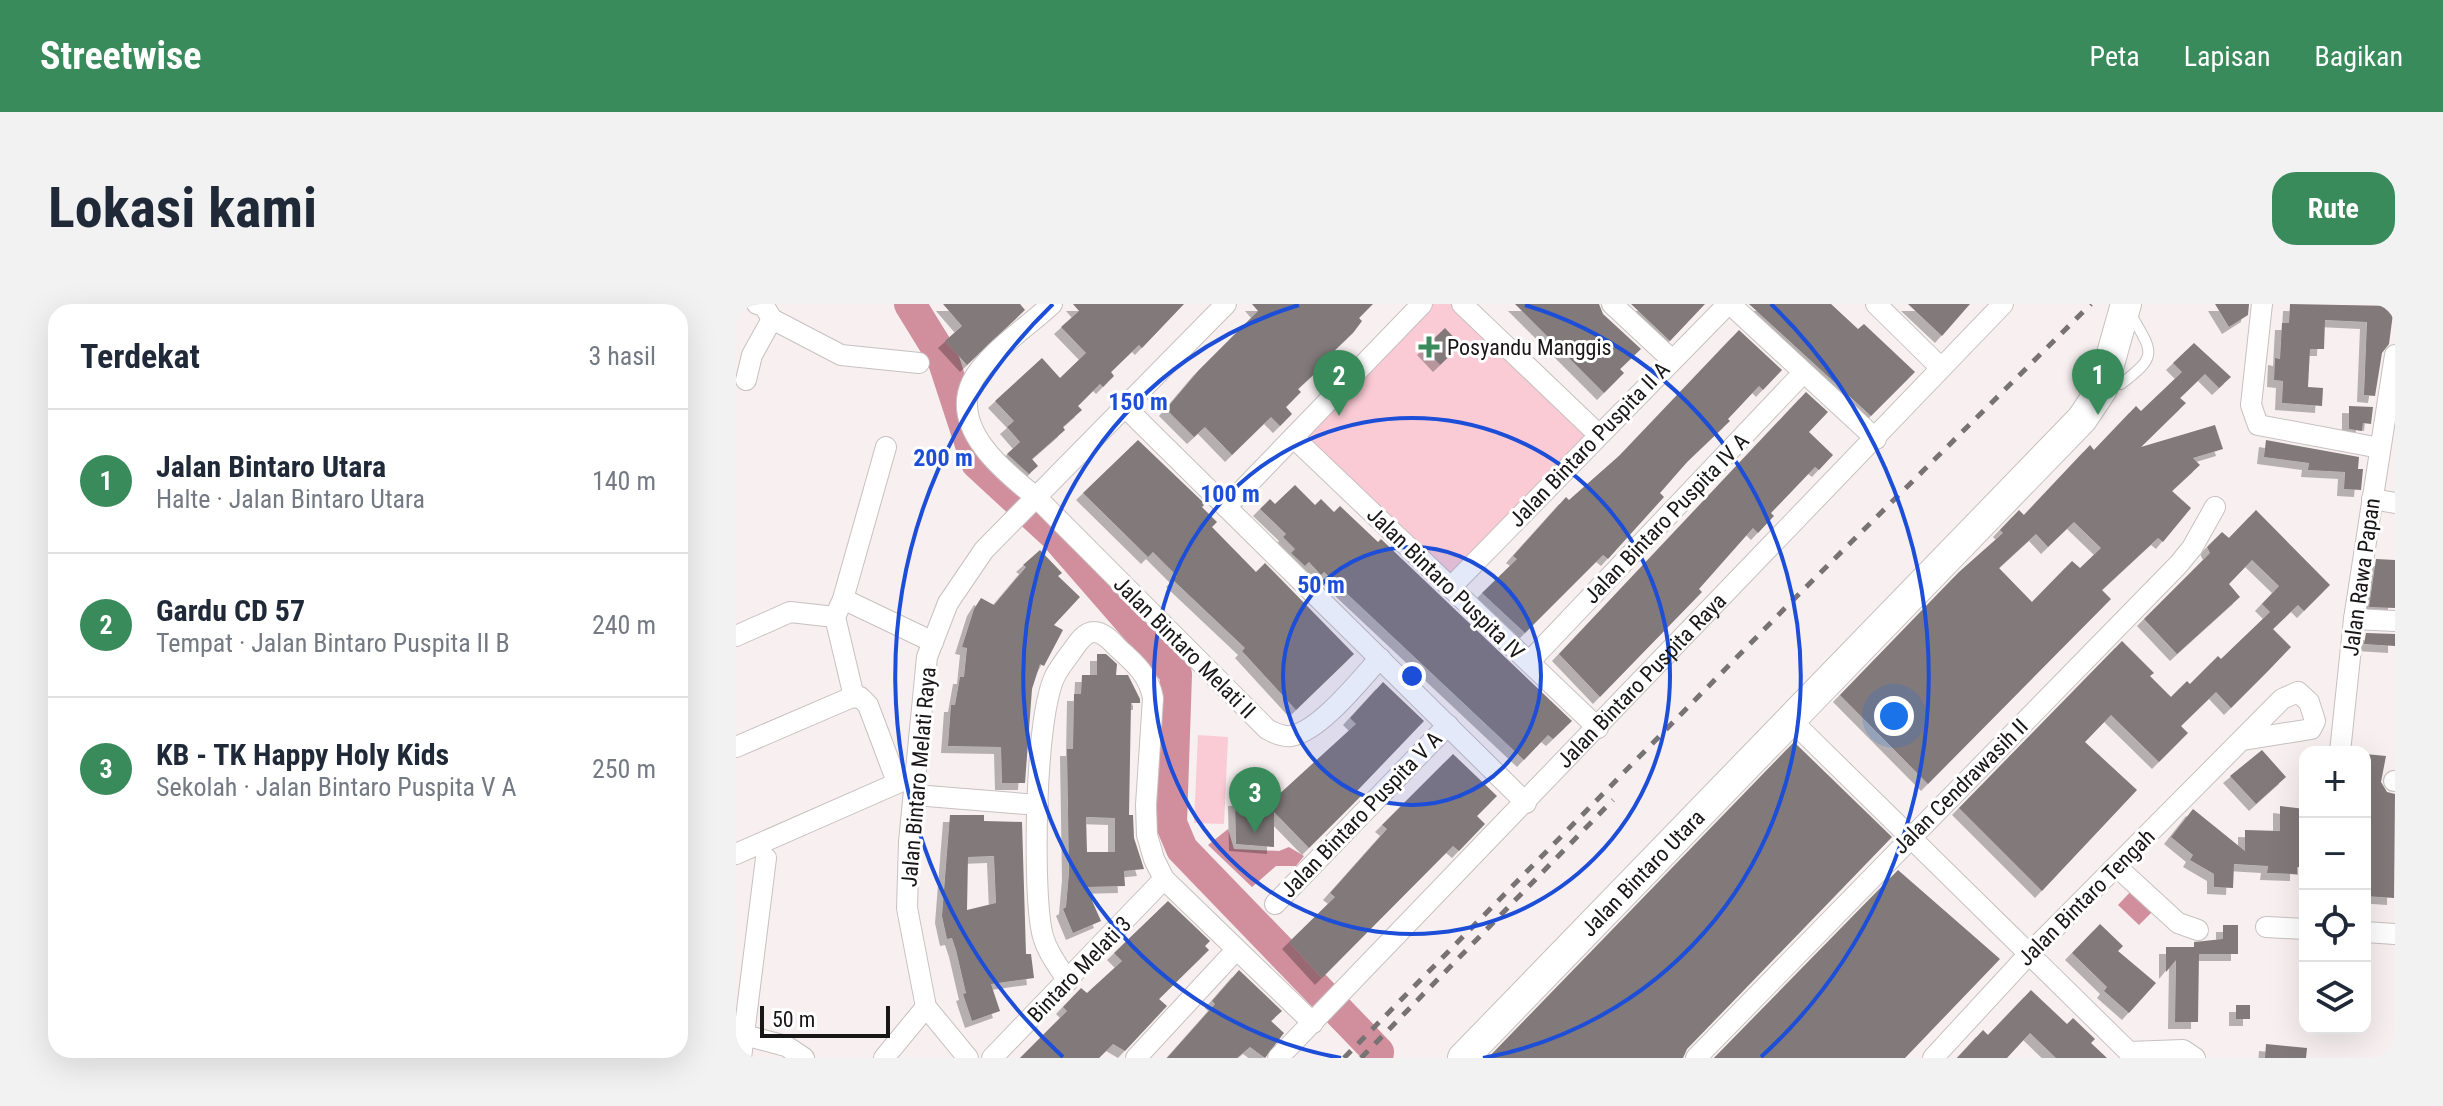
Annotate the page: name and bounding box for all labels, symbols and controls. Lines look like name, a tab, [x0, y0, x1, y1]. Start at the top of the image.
text: Streetwise	[40, 34, 201, 78]
text: Peta	[2090, 40, 2140, 73]
text: Lapisan	[2184, 40, 2270, 73]
text: Bagikan	[2314, 40, 2403, 73]
button: Rute	[2272, 172, 2395, 245]
text: Lokasi kami	[48, 175, 317, 241]
place label: Posyandu Manggis	[1447, 335, 1612, 360]
text: Terdekat	[80, 336, 200, 376]
marker: Posyandu Manggis	[1418, 336, 1440, 358]
text: 3 hasil	[588, 341, 656, 371]
pin: 1	[2072, 349, 2124, 415]
pin: 2	[1313, 350, 1365, 416]
street label: Jalan Bintaro Puspita II A	[1504, 357, 1675, 532]
text: 150 m	[1108, 388, 1168, 416]
street label: Jalan Bintaro Puspita IV A	[1579, 428, 1754, 608]
text: 200 m	[913, 444, 973, 472]
text: Jalan Bintaro Utara	[156, 449, 386, 484]
text: 1	[99, 466, 113, 496]
text: 140 m	[592, 466, 656, 496]
text: 100 m	[1200, 480, 1260, 508]
text: Halte · Jalan Bintaro Utara	[156, 484, 425, 514]
street label: Jalan Rawa Papan	[2338, 496, 2385, 658]
street label: Jalan Bintaro Puspita IV	[1362, 502, 1529, 665]
street label: Jalan Bintaro Melati II	[1109, 571, 1261, 723]
text: 50 m	[1297, 571, 1345, 599]
street label: Jalan Bintaro Puspita Raya	[1552, 588, 1731, 773]
text: Gardu CD 57	[156, 593, 305, 628]
text: 2	[99, 610, 113, 640]
text: 240 m	[592, 610, 656, 640]
text: Tempat · Jalan Bintaro Puspita II B	[156, 628, 510, 658]
centre of rings	[1398, 662, 1426, 690]
street label: Jalan Bintaro Melati Raya	[896, 666, 941, 888]
your location	[1874, 696, 1914, 736]
street label: Jalan Cendrawasih II	[1888, 714, 2033, 859]
street label: Jalan Bintaro Puspita V A	[1276, 726, 1447, 902]
text: KB - TK Happy Holy Kids	[156, 737, 449, 772]
map controls	[2299, 746, 2371, 1034]
button: +	[2299, 746, 2371, 818]
text: 3	[99, 754, 113, 784]
text: 250 m	[592, 754, 656, 784]
pin: 3	[1229, 767, 1281, 833]
text: Sekolah · Jalan Bintaro Puspita V A	[156, 772, 517, 802]
street label: Jalan Bintaro Utara	[1576, 805, 1710, 941]
button: −	[2299, 818, 2371, 890]
street label: Jalan Bintaro Tengah	[2013, 824, 2160, 971]
button: locate	[2299, 890, 2371, 962]
street label: Bintaro Melati 3	[1023, 911, 1136, 1027]
button: layers	[2299, 962, 2371, 1034]
scale bar	[760, 1002, 890, 1038]
text: 50 m	[772, 1007, 815, 1032]

